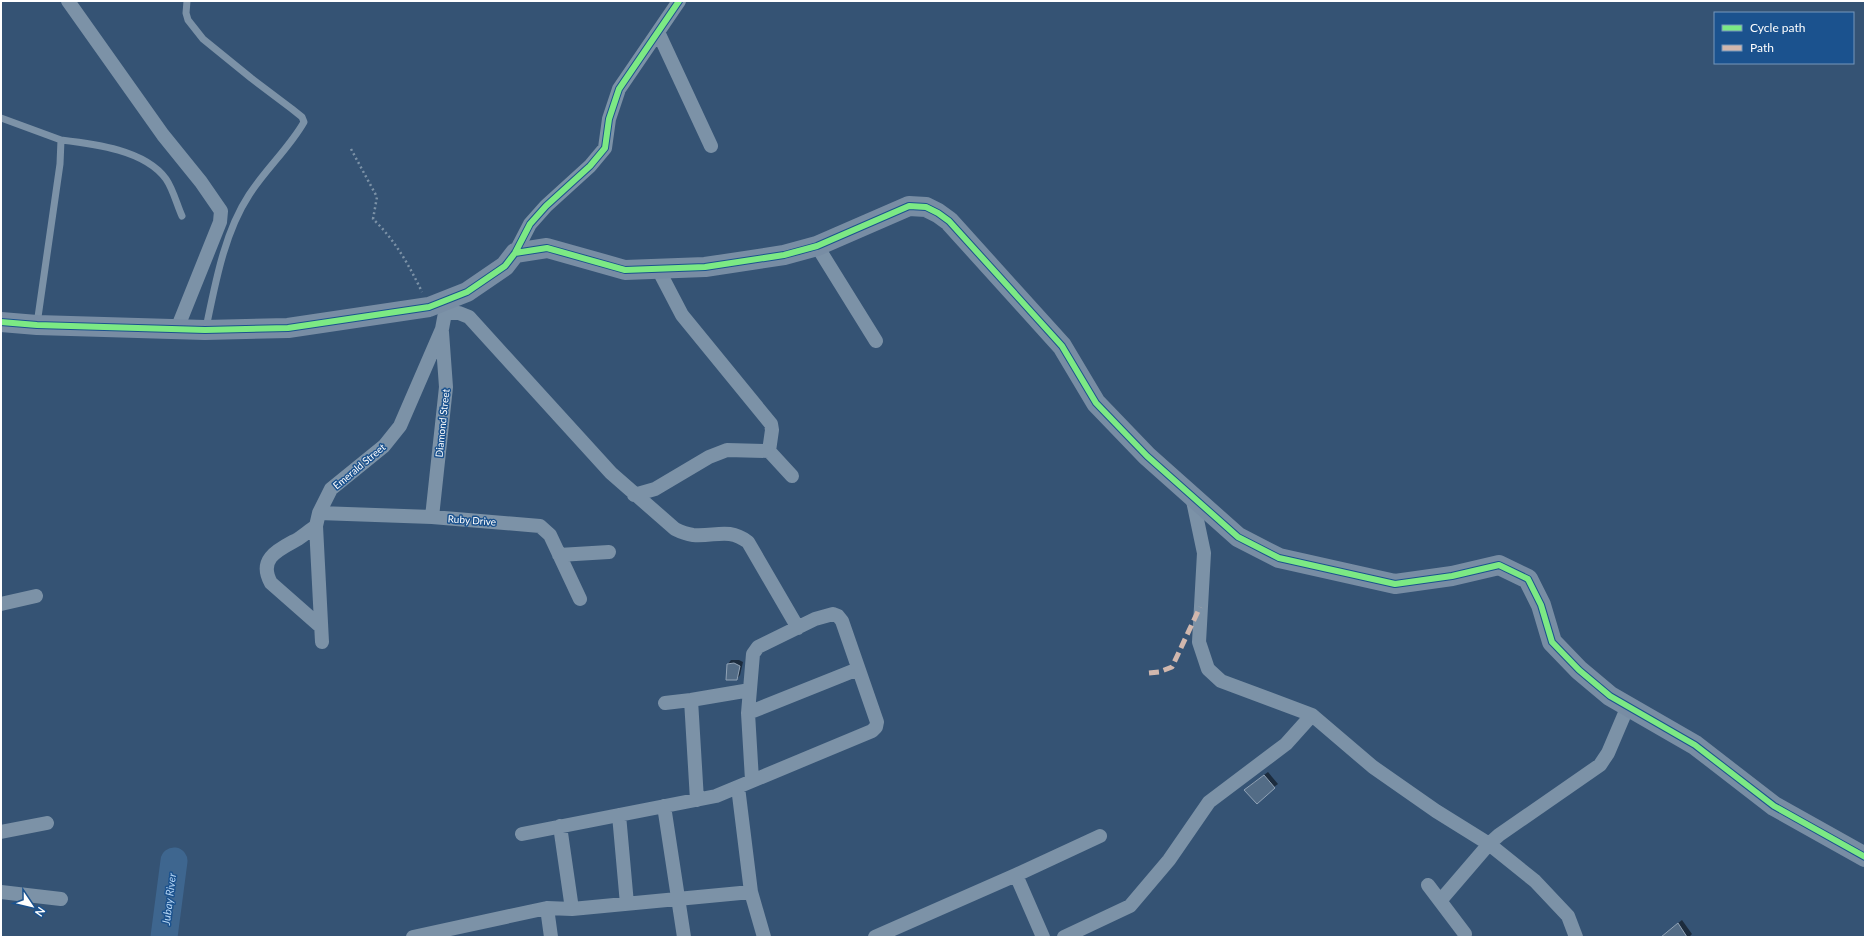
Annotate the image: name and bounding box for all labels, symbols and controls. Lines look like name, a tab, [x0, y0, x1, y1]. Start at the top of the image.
legend	[1714, 12, 1854, 64]
text: Cycle path	[1750, 20, 1805, 35]
text: Path	[1750, 40, 1774, 55]
street label: Diamond Street	[432, 388, 452, 458]
street label: Emerald Street	[330, 440, 388, 491]
street label: Ruby Drive	[447, 512, 497, 528]
water label: Jubay River	[159, 872, 178, 927]
north arrow	[12, 886, 52, 926]
text: N	[33, 905, 48, 919]

